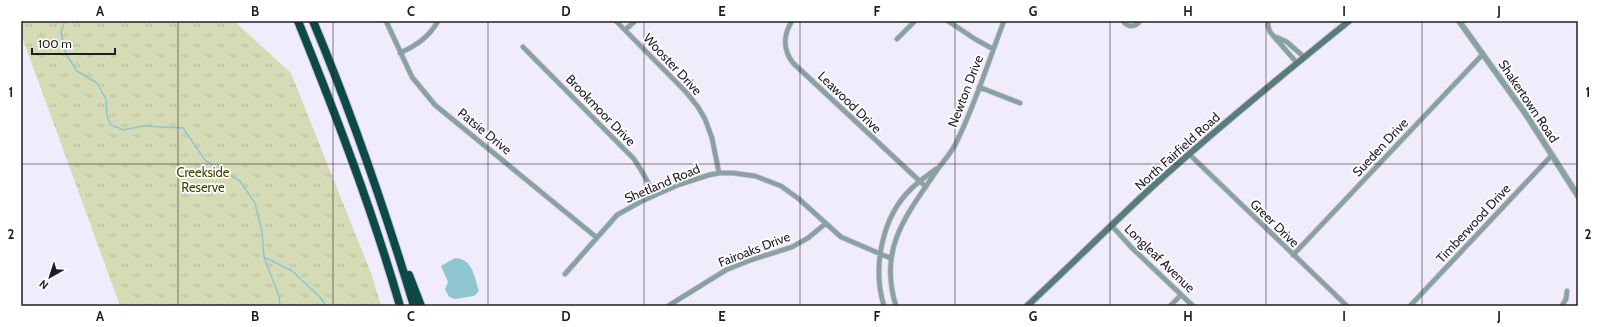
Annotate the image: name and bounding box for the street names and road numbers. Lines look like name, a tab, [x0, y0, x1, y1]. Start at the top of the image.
street label: Wooster Drive	[640, 30, 706, 98]
street label: Newton Drive	[944, 52, 986, 129]
street label: Shakertown Road	[1495, 57, 1563, 145]
street label: Leawood Drive	[815, 68, 885, 136]
street label: Brookmoor Drive	[563, 71, 640, 149]
street label: Patsie Drive	[455, 104, 515, 158]
street label: North Fairfield Road	[1131, 109, 1223, 193]
street label: Sueden Drive	[1349, 114, 1411, 180]
street label: Shetland Road	[622, 160, 702, 206]
street label: Timberwood Drive	[1432, 180, 1514, 266]
street label: Greer Drive	[1247, 196, 1303, 251]
street label: Longleaf Avenue	[1122, 220, 1199, 296]
street label: Fairoaks Drive	[716, 228, 793, 270]

